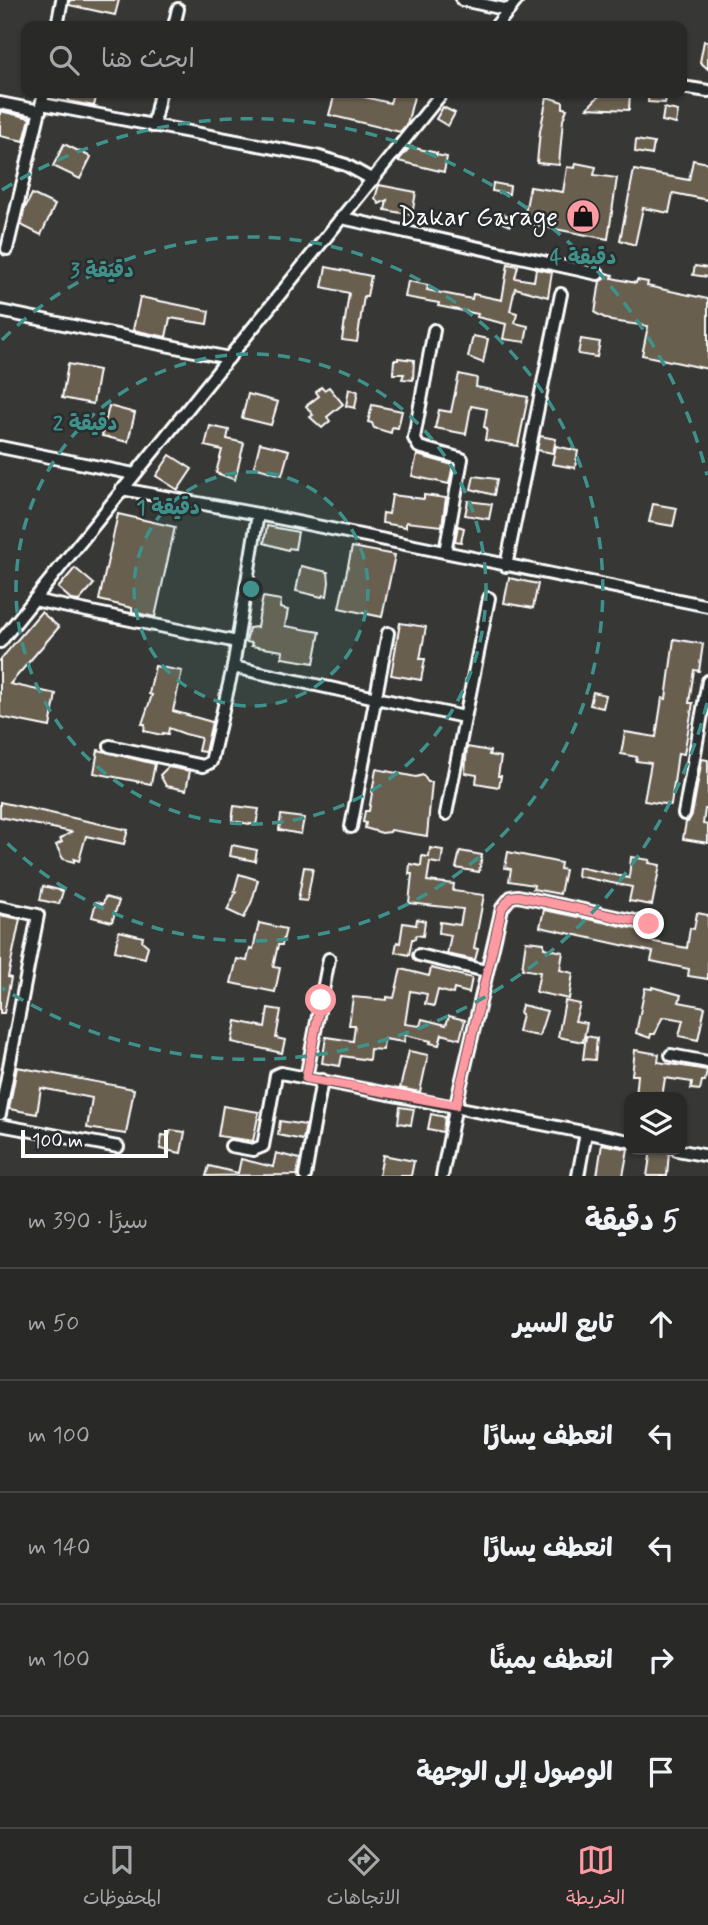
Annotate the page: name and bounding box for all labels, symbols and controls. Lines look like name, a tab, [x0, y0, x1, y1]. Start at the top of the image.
search box	[21, 21, 687, 98]
icon: search	[45, 41, 83, 79]
text: ابحث هنا	[101, 43, 195, 77]
shop icon: Dakar Garage	[564, 197, 602, 235]
place label: Dakar Garage	[398, 201, 558, 237]
text: 4 دقيقة	[550, 244, 616, 272]
text: 3 دقيقة	[70, 257, 134, 285]
text: 2 دقيقة	[53, 410, 117, 438]
text: 1 دقيقة	[136, 494, 200, 522]
centre of rings	[239, 577, 263, 601]
route end	[633, 908, 664, 939]
route start	[305, 984, 336, 1015]
map controls	[624, 1092, 687, 1155]
button: layers	[624, 1092, 687, 1155]
scale bar	[21, 1127, 168, 1159]
text: 100 m	[32, 1129, 83, 1154]
text: 5 دقيقة	[585, 1202, 680, 1241]
text: سيرًا · 390 m	[28, 1207, 148, 1237]
icon: ahead	[642, 1305, 680, 1343]
text: تابع السير	[513, 1308, 613, 1342]
text: 50 m	[28, 1309, 80, 1339]
icon: left	[642, 1417, 680, 1455]
text: انعطف يسارًا	[483, 1420, 613, 1454]
text: 100 m	[28, 1421, 90, 1451]
icon: left	[642, 1529, 680, 1567]
text: انعطف يسارًا	[483, 1532, 613, 1566]
text: 140 m	[28, 1533, 91, 1563]
icon: right	[642, 1641, 680, 1679]
text: انعطف يمينًا	[490, 1644, 613, 1678]
text: 100 m	[28, 1645, 90, 1675]
icon: arrive	[642, 1753, 680, 1791]
text: الوصول إلى الوجهة	[416, 1756, 613, 1790]
tab: المحفوظات	[83, 1841, 161, 1914]
tab: الاتجاهات	[327, 1841, 400, 1914]
tab: الخريطة	[566, 1841, 625, 1914]

